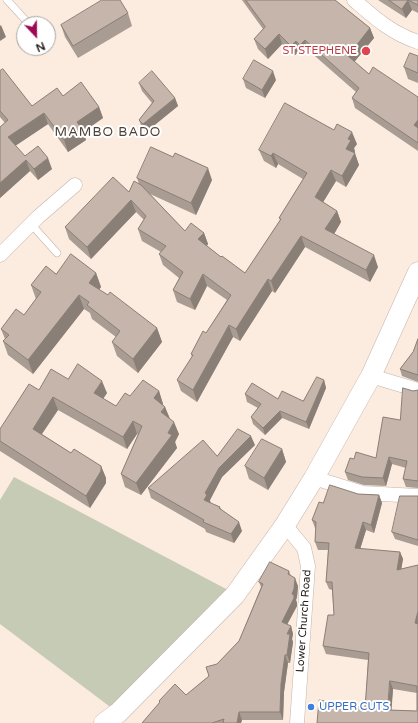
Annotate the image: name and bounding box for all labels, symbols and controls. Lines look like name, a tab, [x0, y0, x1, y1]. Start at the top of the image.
north arrow	[16, 16, 56, 56]
text: N	[34, 39, 47, 54]
place label: ST STEPHENE	[282, 44, 357, 58]
marker: ST STEPHENE	[360, 45, 372, 57]
district label: MAMBO BADO	[55, 125, 161, 141]
street label: Lower Church Road	[294, 569, 314, 673]
place label: UPPER CUTS	[319, 700, 389, 714]
marker: UPPER CUTS	[306, 702, 316, 712]

